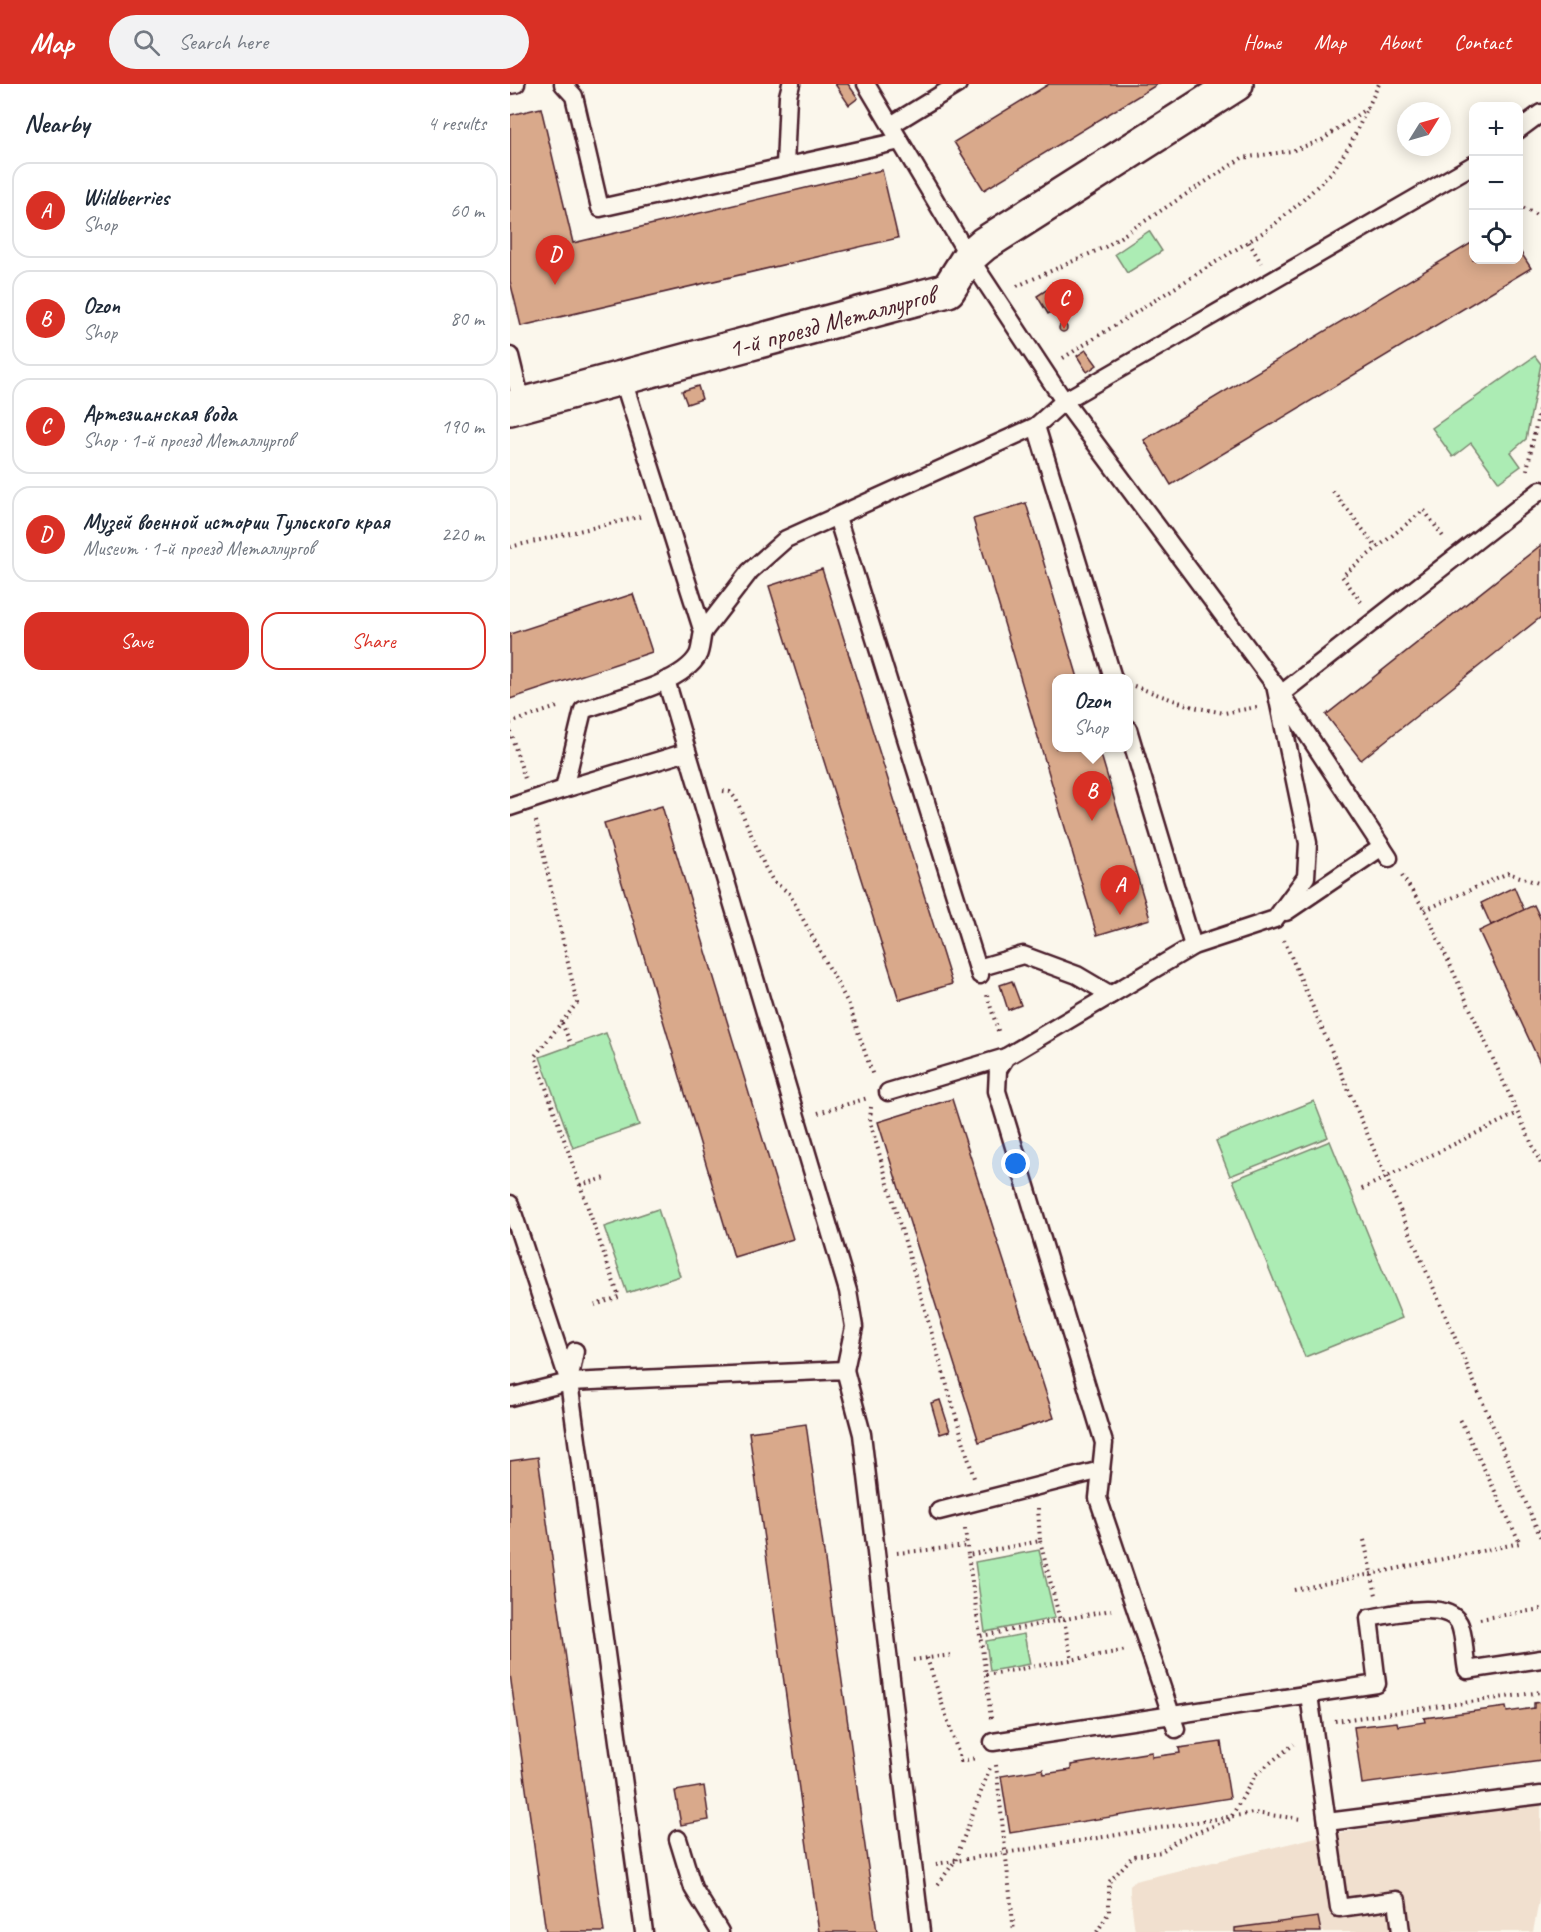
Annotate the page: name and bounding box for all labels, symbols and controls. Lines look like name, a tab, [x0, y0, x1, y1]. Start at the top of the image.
search box	[109, 15, 529, 69]
text: Map	[30, 25, 73, 60]
icon: search	[130, 26, 163, 59]
text: Search here	[178, 28, 268, 56]
text: Home	[1243, 29, 1281, 55]
text: Map	[1314, 29, 1346, 55]
text: About	[1379, 29, 1421, 55]
text: Contact	[1454, 29, 1511, 55]
north arrow	[1397, 102, 1451, 156]
map controls	[1469, 102, 1523, 264]
button: +	[1469, 102, 1523, 156]
text: Nearby	[24, 107, 89, 140]
text: 4 results	[427, 111, 486, 136]
button: −	[1469, 156, 1523, 210]
text: Wildberries	[83, 184, 169, 212]
text: A	[40, 198, 51, 223]
text: 60 m	[450, 198, 484, 223]
button: locate	[1469, 210, 1523, 264]
text: Shop	[83, 212, 117, 237]
pin: D	[536, 236, 574, 285]
street label: 1-й проезд Металлургов	[725, 276, 944, 365]
pin: C	[1044, 280, 1084, 329]
text: Ozon	[83, 292, 120, 320]
text: B	[40, 306, 51, 331]
text: 80 m	[450, 306, 484, 331]
text: Shop	[83, 320, 117, 345]
text: Артезианская вода	[83, 400, 236, 428]
text: C	[41, 414, 50, 439]
text: 190 m	[441, 414, 484, 439]
text: Shop · 1-й проезд Металлургов	[83, 428, 294, 453]
text: Музей военной истории Тульского края	[83, 508, 390, 536]
text: D	[40, 522, 51, 547]
text: 220 m	[441, 522, 484, 547]
text: Museum · 1-й проезд Металлургов	[83, 536, 314, 561]
button: Save	[24, 612, 249, 670]
button: Share	[261, 612, 486, 670]
popup	[1052, 674, 1133, 752]
text: Ozon	[1074, 687, 1111, 715]
text: Shop	[1074, 715, 1108, 740]
pin: B	[1072, 772, 1112, 821]
pin: A	[1100, 866, 1140, 915]
your location	[1001, 1149, 1030, 1178]

